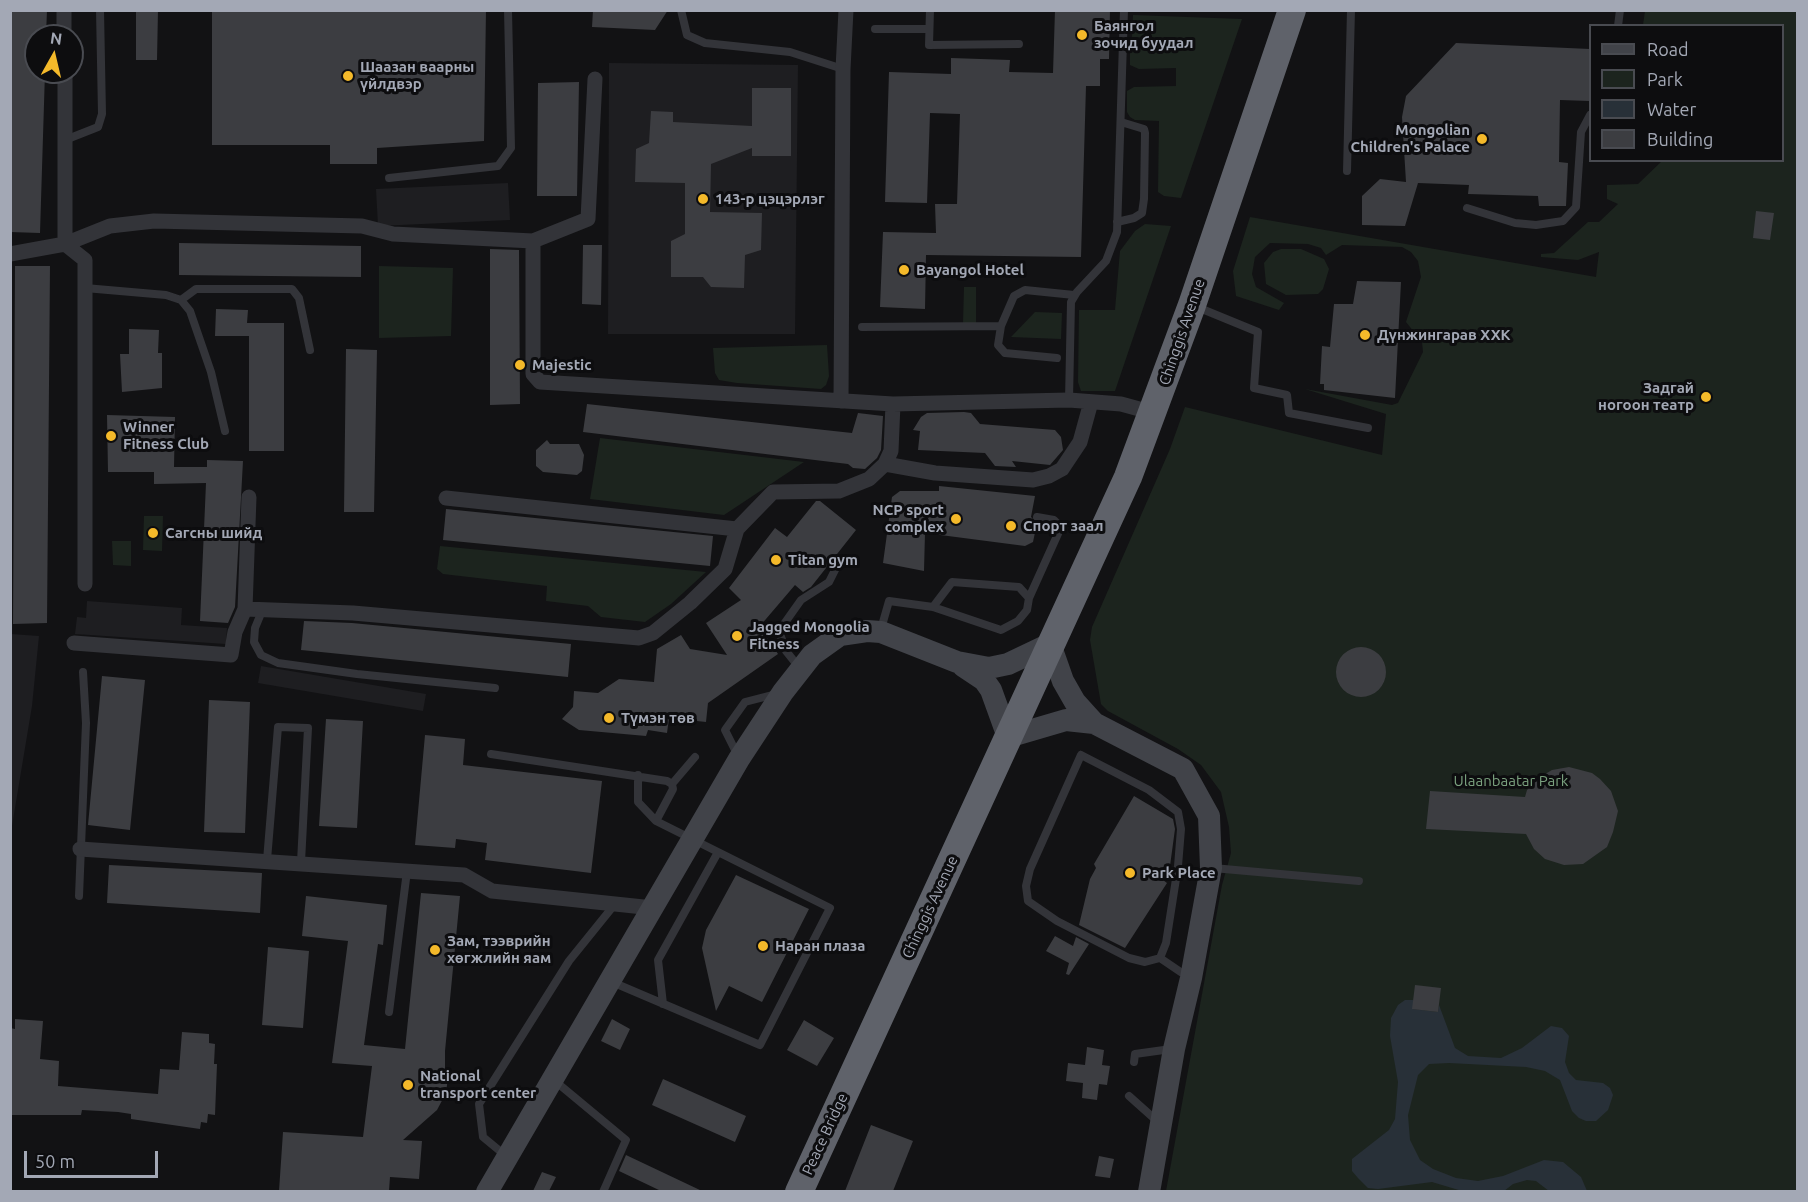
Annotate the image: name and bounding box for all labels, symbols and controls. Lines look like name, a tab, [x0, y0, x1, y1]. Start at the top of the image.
place label: Баянгол зочид буудал	[1094, 17, 1193, 52]
north arrow	[24, 24, 84, 84]
legend	[1589, 24, 1784, 162]
text: N	[49, 28, 63, 48]
marker: Баянгол зочид буудал	[1075, 28, 1089, 42]
text: Road	[1647, 39, 1689, 59]
place label: Шаазан ваарны үйлдвэр	[360, 58, 474, 93]
marker: Шаазан ваарны үйлдвэр	[341, 69, 355, 83]
text: Park	[1647, 69, 1683, 89]
text: Water	[1647, 99, 1696, 119]
place label: Mongolian Children's Palace	[1350, 121, 1470, 156]
text: Building	[1647, 129, 1713, 149]
marker: Mongolian Children's Palace	[1475, 132, 1489, 146]
place label: 143-р цэцэрлэг	[715, 190, 825, 208]
marker: 143-р цэцэрлэг	[696, 192, 710, 206]
place label: Bayangol Hotel	[916, 261, 1024, 279]
marker: Bayangol Hotel	[897, 263, 911, 277]
street label: Chinggis Avenue	[1155, 276, 1209, 388]
place label: Дүнжингарав ХХК	[1377, 326, 1511, 344]
marker: Дүнжингарав ХХК	[1358, 328, 1372, 342]
place label: Majestic	[532, 356, 592, 374]
marker: Majestic	[513, 358, 527, 372]
place label: Задгай ногоон театр	[1598, 379, 1694, 414]
marker: Задгай ногоон театр	[1699, 390, 1713, 404]
place label: Winner Fitness Club	[123, 418, 209, 453]
marker: Winner Fitness Club	[104, 429, 118, 443]
place label: NCP sport complex	[872, 501, 944, 536]
marker: NCP sport complex	[949, 512, 963, 526]
place label: Спорт заал	[1023, 517, 1103, 535]
marker: Спорт заал	[1004, 519, 1018, 533]
place label: Сагсны шийд	[165, 524, 262, 542]
marker: Сагсны шийд	[146, 526, 160, 540]
place label: Titan gym	[788, 551, 858, 569]
marker: Titan gym	[769, 553, 783, 567]
place label: Jagged Mongolia Fitness	[749, 618, 870, 653]
marker: Jagged Mongolia Fitness	[730, 629, 744, 643]
place label: Түмэн төв	[621, 709, 695, 727]
marker: Түмэн төв	[602, 711, 616, 725]
park label: Ulaanbaatar Park	[1454, 772, 1568, 790]
street label: Chinggis Avenue	[898, 853, 962, 961]
place label: Park Place	[1142, 864, 1216, 882]
marker: Park Place	[1123, 866, 1137, 880]
place label: Зам, тээврийн хөгжлийн яам	[447, 932, 551, 967]
place label: Наран плаза	[775, 937, 865, 955]
marker: Наран плаза	[756, 939, 770, 953]
marker: Зам, тээврийн хөгжлийн яам	[428, 943, 442, 957]
place label: National transport center	[420, 1067, 536, 1102]
marker: National transport center	[401, 1078, 415, 1092]
street label: Peace Bridge	[798, 1090, 852, 1178]
scale bar	[27, 1139, 160, 1177]
text: 50 m	[35, 1151, 75, 1171]

